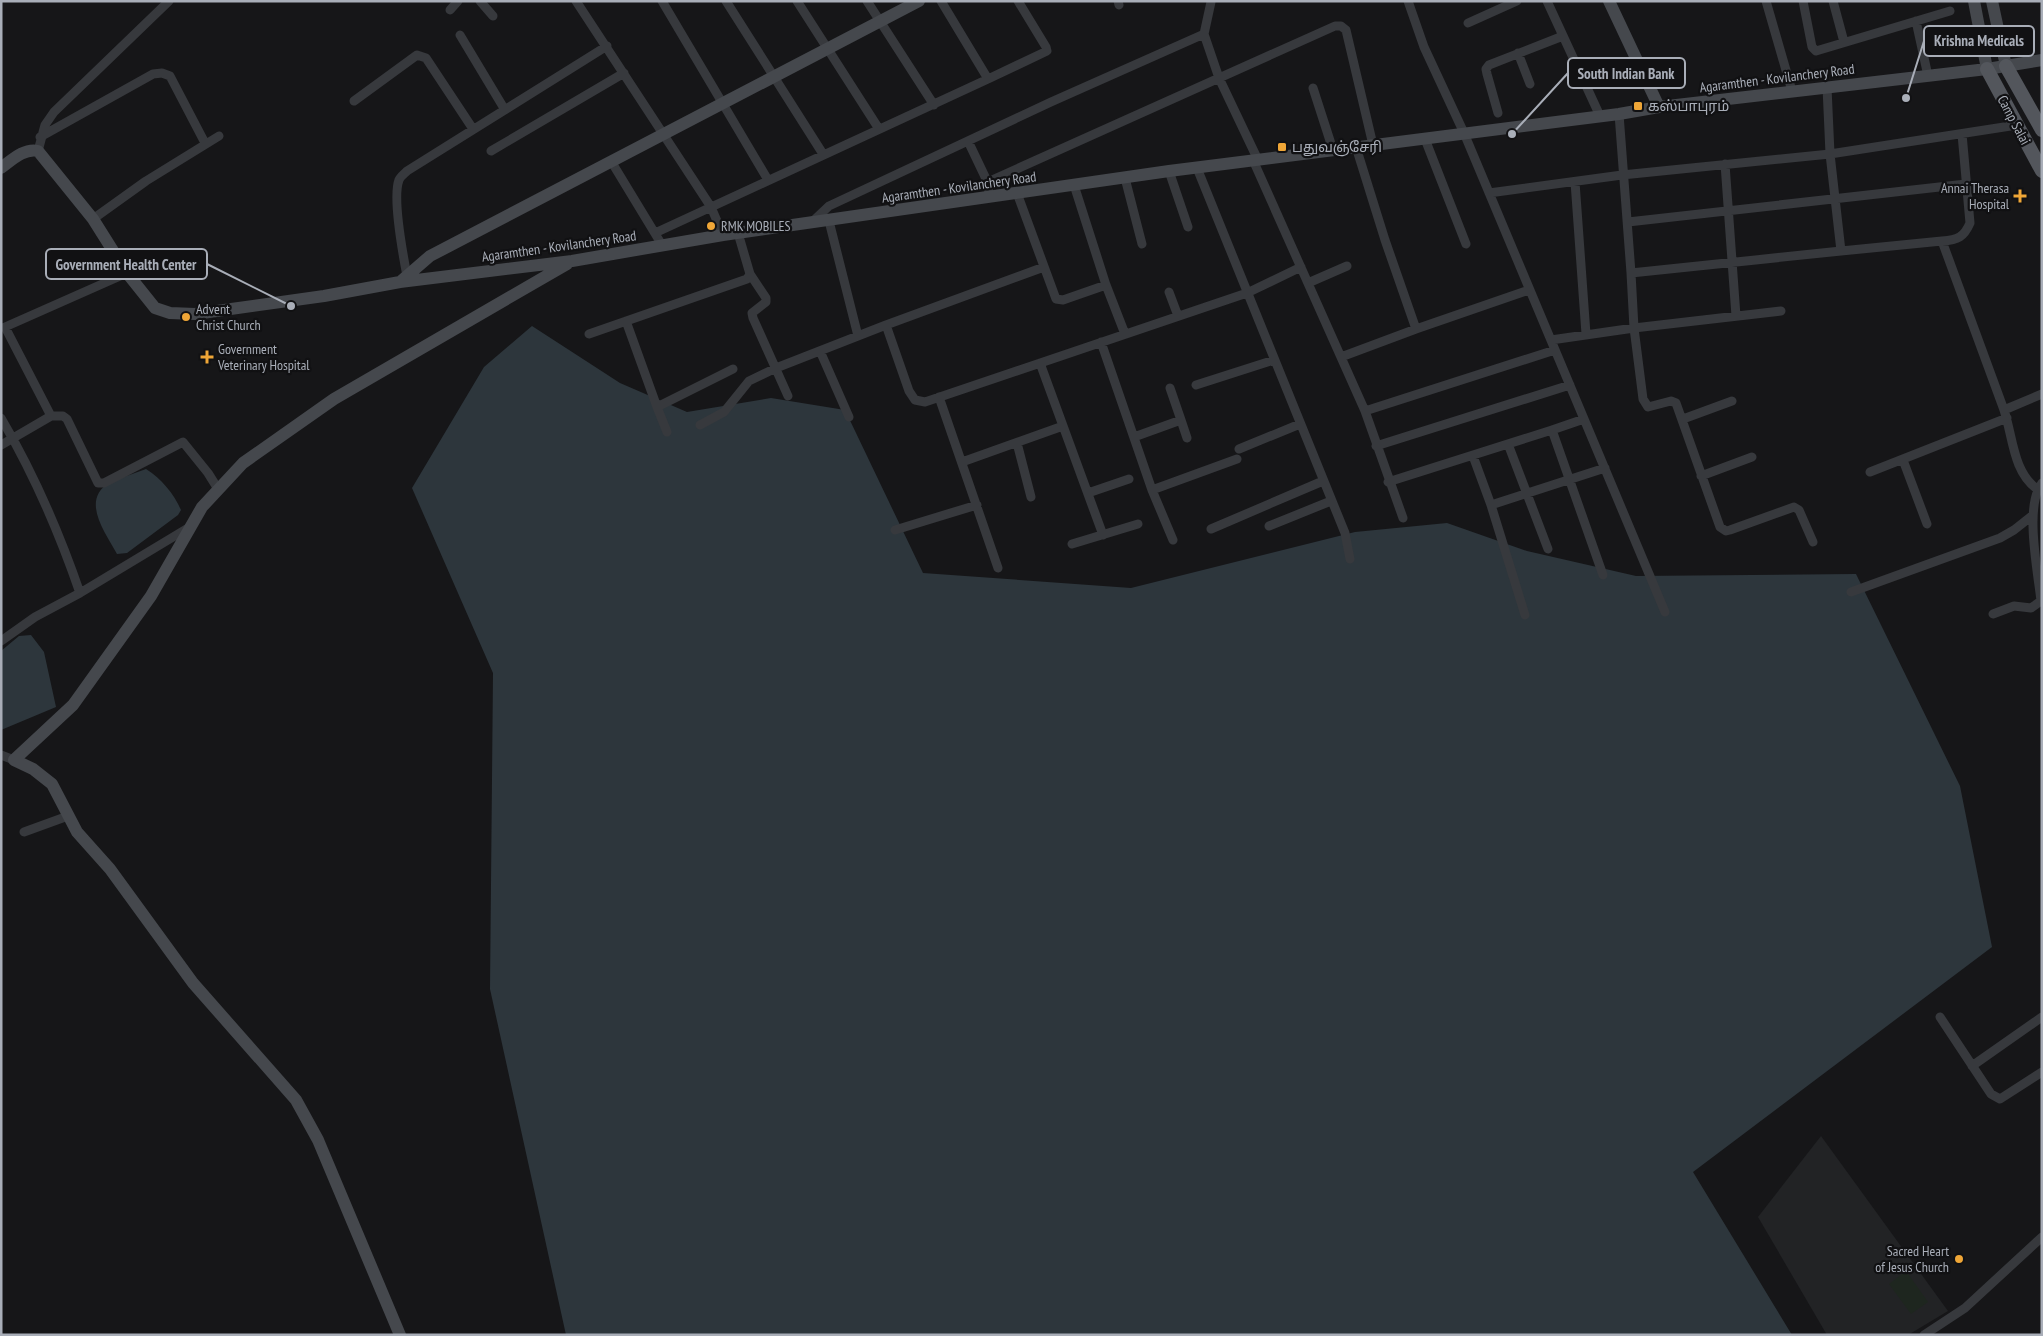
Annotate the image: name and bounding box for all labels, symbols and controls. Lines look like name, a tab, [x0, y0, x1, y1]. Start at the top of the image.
callout: Krishna Medicals	[1924, 26, 2034, 56]
text: Krishna Medicals	[1934, 31, 2024, 50]
callout: South Indian Bank	[1568, 58, 1685, 88]
street label: Agaramthen - Kovilanchery Road	[1699, 60, 1855, 96]
text: South Indian Bank	[1578, 64, 1675, 83]
street label: Camp Salai	[1993, 92, 2035, 148]
place label: கஸ்பாபுரம்	[1648, 97, 1729, 115]
marker: கஸ்பாபுரம்	[1632, 100, 1644, 112]
place label: பதுவஞ்சேரி	[1292, 138, 1382, 157]
marker: பதுவஞ்சேரி	[1276, 141, 1288, 153]
street label: Agaramthen - Kovilanchery Road	[881, 167, 1037, 207]
place label: Annai Therasa Hospital	[1941, 179, 2010, 213]
marker: Annai Therasa Hospital	[2013, 189, 2027, 203]
place label: RMK MOBILES	[721, 217, 790, 235]
marker: RMK MOBILES	[705, 220, 717, 232]
street label: Agaramthen - Kovilanchery Road	[481, 226, 637, 266]
callout: Government Health Center	[46, 249, 207, 279]
text: Government Health Center	[55, 255, 197, 274]
place label: Advent Christ Church	[196, 300, 261, 334]
marker: Advent Christ Church	[180, 311, 192, 323]
place label: Government Veterinary Hospital	[217, 340, 310, 374]
marker: Government Veterinary Hospital	[200, 350, 214, 364]
place label: Sacred Heart of Jesus Church	[1875, 1242, 1949, 1276]
marker: Sacred Heart of Jesus Church	[1953, 1253, 1965, 1265]

